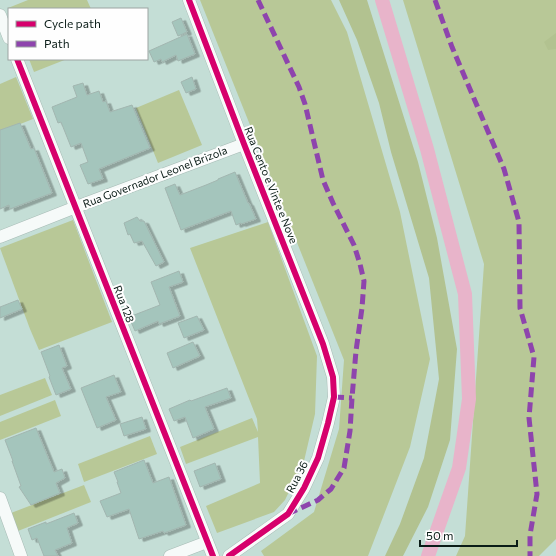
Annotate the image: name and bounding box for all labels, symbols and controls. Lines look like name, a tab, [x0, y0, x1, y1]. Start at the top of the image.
legend	[8, 8, 148, 60]
text: Cycle path	[44, 16, 101, 30]
text: Path	[44, 36, 70, 50]
street label: Rua Cento e Vinte e Nove	[242, 125, 301, 245]
street label: Rua Governador Leonel Brizola	[81, 143, 229, 210]
street label: Rua 128	[111, 283, 138, 325]
street label: Rua 36	[283, 458, 310, 495]
scale bar	[420, 522, 517, 548]
text: 50 m	[426, 528, 454, 542]

